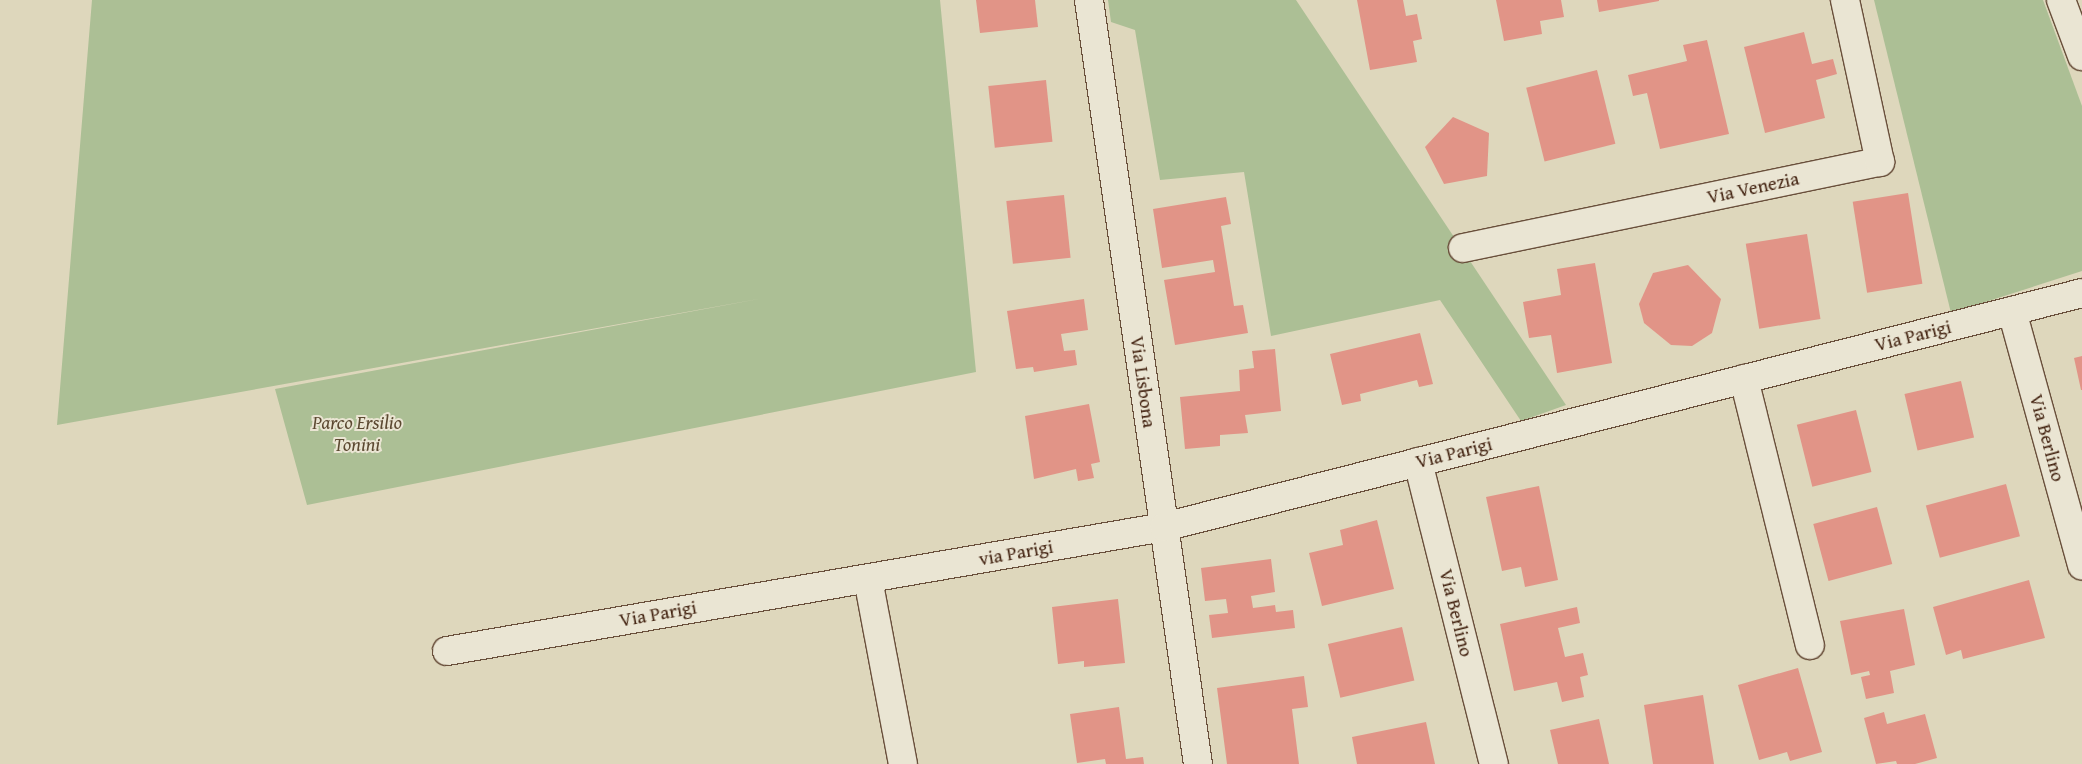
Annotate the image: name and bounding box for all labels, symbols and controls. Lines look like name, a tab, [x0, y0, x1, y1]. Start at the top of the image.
street label: Via Venezia	[1705, 167, 1801, 209]
street label: Via Parigi	[1872, 315, 1954, 357]
street label: Via Lisbona	[1125, 335, 1161, 429]
street label: Via Berlino	[2024, 392, 2070, 484]
park label: Parco Ersilio Tonini	[312, 412, 402, 456]
street label: Via Parigi	[1413, 432, 1495, 474]
street label: via Parigi	[977, 535, 1055, 571]
street label: Via Berlino	[1434, 567, 1478, 659]
street label: Via Parigi	[618, 596, 698, 632]

